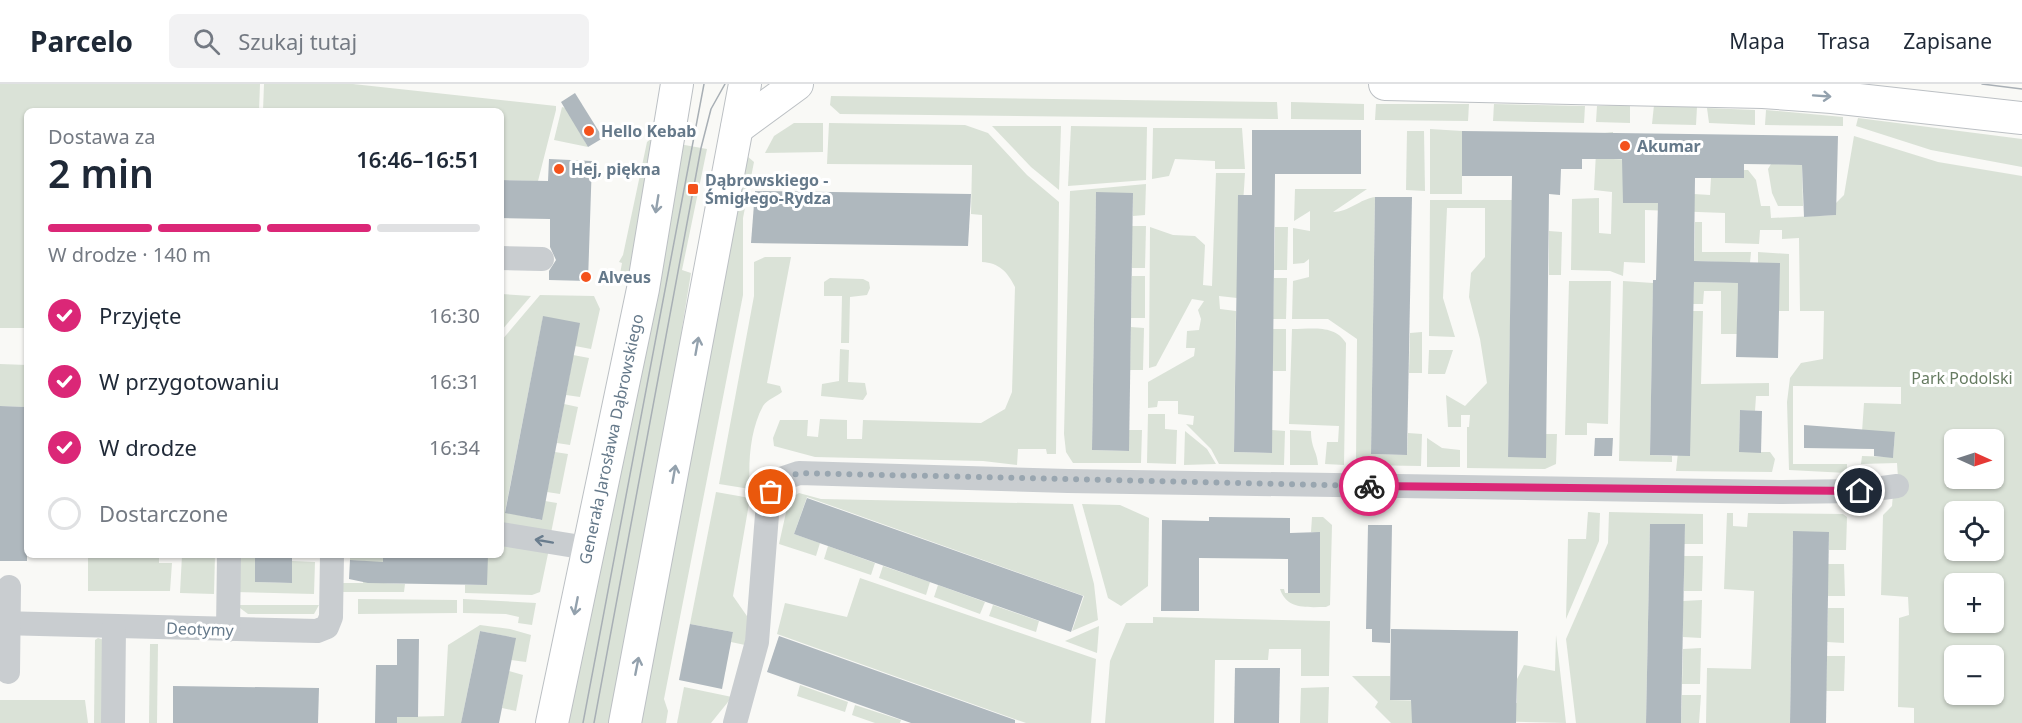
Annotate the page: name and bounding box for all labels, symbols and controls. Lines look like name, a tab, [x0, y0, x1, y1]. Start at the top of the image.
search box	[169, 14, 589, 68]
text: Parcelo	[30, 22, 133, 60]
icon: search	[190, 25, 223, 58]
text: Szukaj tutaj	[238, 26, 357, 56]
text: Mapa	[1729, 27, 1785, 55]
text: Trasa	[1818, 27, 1870, 55]
text: Zapisane	[1903, 27, 1992, 55]
one-way arrow	[1811, 91, 1831, 102]
place label: Hello Kebab	[601, 120, 696, 142]
text: Dostawa za	[48, 123, 155, 150]
marker: Hello Kebab	[582, 124, 596, 138]
place label: Akumar	[1637, 135, 1701, 157]
marker: Akumar	[1618, 139, 1632, 153]
text: 16:46–16:51	[356, 144, 480, 174]
text: 2 min	[48, 146, 154, 199]
place label: Hej, piękna	[571, 158, 661, 180]
marker: Hej, piękna	[552, 162, 566, 176]
place label: Dąbrowskiego - Śmigłego-Rydza	[705, 169, 831, 209]
marker: Dąbrowskiego - Śmigłego-Rydza	[686, 182, 700, 196]
one-way arrow	[652, 193, 663, 213]
text: W drodze · 140 m	[48, 241, 211, 268]
place label: Alveus	[598, 266, 651, 288]
marker: Alveus	[579, 270, 593, 284]
icon: check	[48, 299, 81, 332]
text: Przyjęte	[99, 300, 181, 330]
text: 16:30	[429, 302, 480, 329]
street label: Generała Jarosława Dąbrowskiego	[574, 312, 648, 566]
one-way arrow	[692, 336, 703, 356]
icon: check	[48, 365, 81, 398]
text: W przygotowaniu	[99, 366, 280, 396]
park label: Park Podolski	[1911, 367, 2013, 389]
text: 16:31	[429, 368, 480, 395]
north arrow	[1944, 429, 2004, 489]
map controls	[1944, 429, 2004, 705]
icon: check	[48, 431, 81, 464]
text: W drodze	[99, 432, 197, 462]
text: 16:34	[429, 434, 480, 461]
courier	[1339, 456, 1399, 516]
one-way arrow	[669, 465, 680, 485]
pin	[1834, 465, 1885, 516]
pin	[745, 466, 796, 517]
icon: bike	[1353, 470, 1386, 503]
icon: home	[1843, 474, 1876, 507]
icon: bag	[754, 475, 787, 508]
text: Dostarczone	[99, 498, 228, 528]
button: locate	[1944, 501, 2004, 561]
one-way arrow	[535, 535, 555, 546]
button: +	[1944, 573, 2004, 633]
one-way arrow	[570, 595, 581, 615]
street label: Deotymy	[166, 617, 235, 641]
button: −	[1944, 645, 2004, 705]
one-way arrow	[632, 656, 643, 676]

